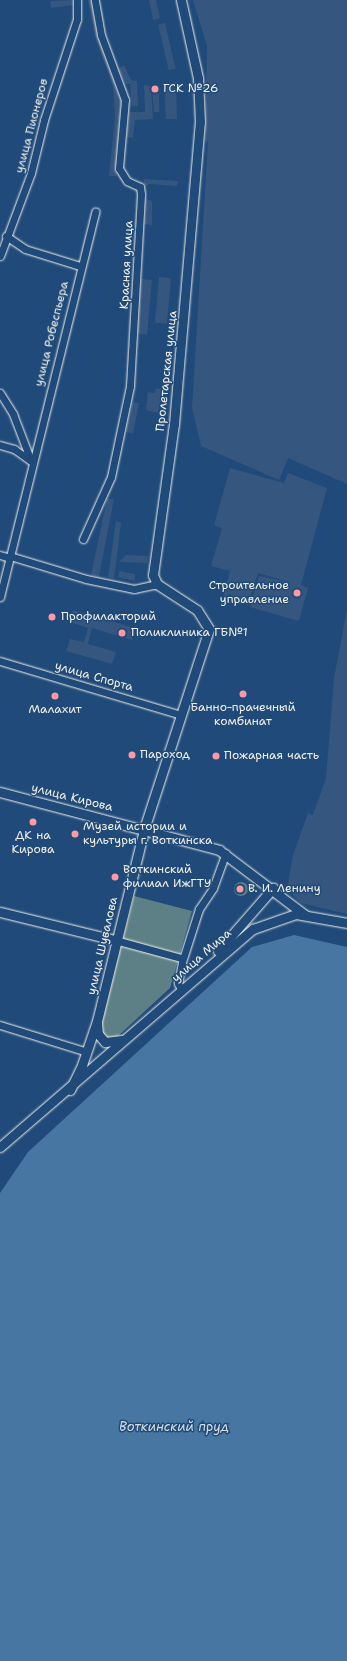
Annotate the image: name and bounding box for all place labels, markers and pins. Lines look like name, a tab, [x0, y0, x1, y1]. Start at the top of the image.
place label: ГСК №26	[163, 82, 219, 96]
marker: ГСК №26	[150, 84, 160, 94]
place label: Строительное управление	[209, 579, 289, 607]
marker: Строительное управление	[292, 588, 302, 598]
place label: Профилакторий	[61, 610, 156, 624]
marker: Профилакторий	[46, 611, 58, 623]
place label: Поликлиника ГБ№1	[131, 626, 248, 640]
marker: Поликлиника ГБ№1	[116, 627, 128, 639]
marker: Банно-прачечный комбинат	[238, 689, 248, 699]
marker: Малахит	[50, 691, 60, 701]
place label: Банно-прачечный комбинат	[190, 701, 296, 729]
place label: Малахит	[28, 703, 82, 717]
place label: Пароход	[140, 748, 190, 762]
place label: Пожарная часть	[224, 749, 319, 763]
marker: Пароход	[127, 750, 137, 760]
marker: Пожарная часть	[211, 751, 221, 761]
marker: ДК на Кирова	[28, 817, 38, 827]
place label: Музей истории и культуры г. Воткинска	[83, 820, 212, 848]
place label: ДК на Кирова	[11, 829, 55, 857]
marker: Музей истории и культуры г. Воткинска	[70, 829, 80, 839]
place label: Воткинский филиал ИжГТУ	[123, 863, 211, 891]
marker: Воткинский филиал ИжГТУ	[110, 872, 120, 882]
place label: В. И. Ленину	[248, 882, 321, 896]
marker: В. И. Ленину	[235, 884, 245, 894]

